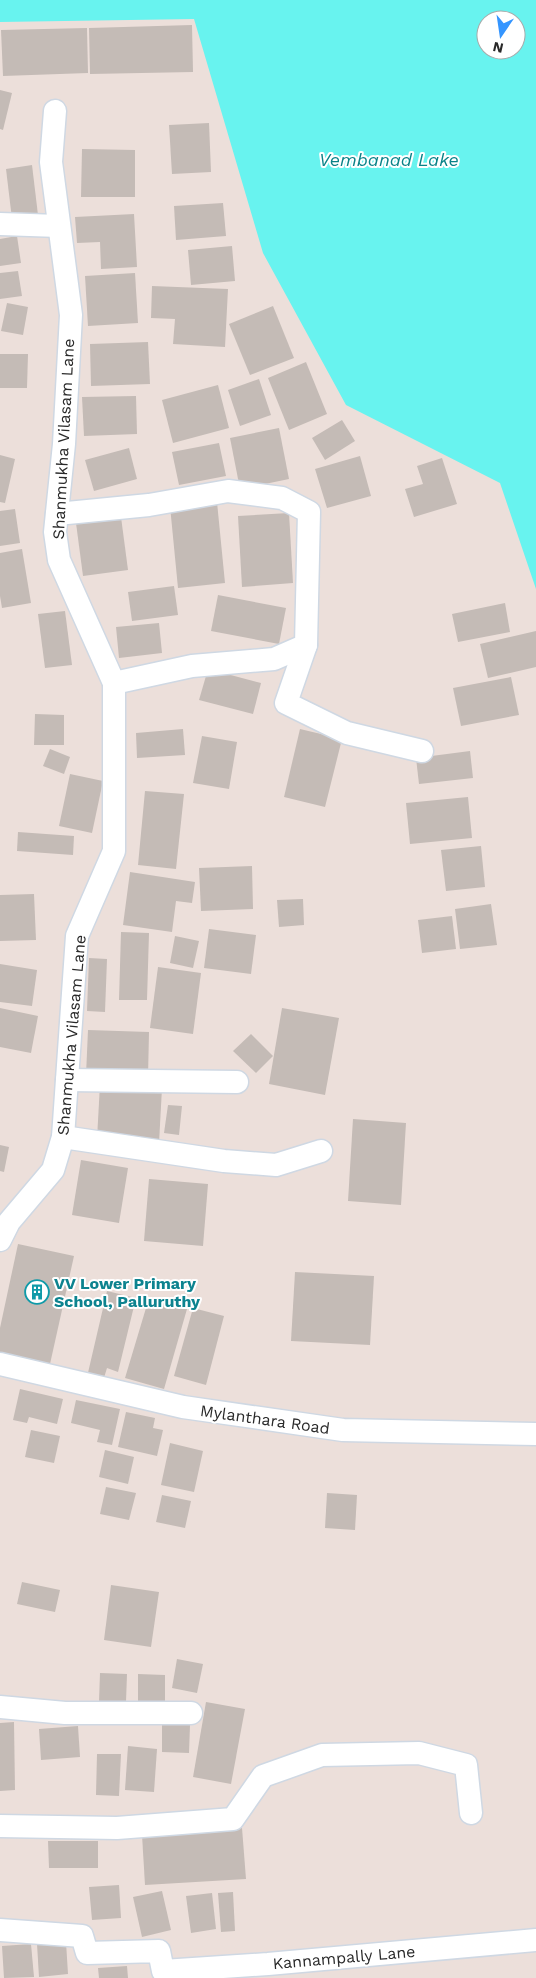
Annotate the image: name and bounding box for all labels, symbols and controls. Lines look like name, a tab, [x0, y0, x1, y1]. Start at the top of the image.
north arrow	[476, 10, 526, 60]
text: N	[491, 39, 505, 57]
water label: Vembanad Lake	[319, 149, 459, 170]
street label: Shanmukha Vilasam Lane	[49, 338, 78, 540]
street label: Shanmukha Vilasam Lane	[53, 934, 90, 1136]
place label: VV Lower Primary School, Palluruthy	[54, 1274, 201, 1311]
building icon: VV Lower Primary School, Palluruthy	[24, 1279, 50, 1305]
street label: Mylanthara Road	[199, 1401, 331, 1438]
street label: Kannampally Lane	[272, 1942, 416, 1973]

